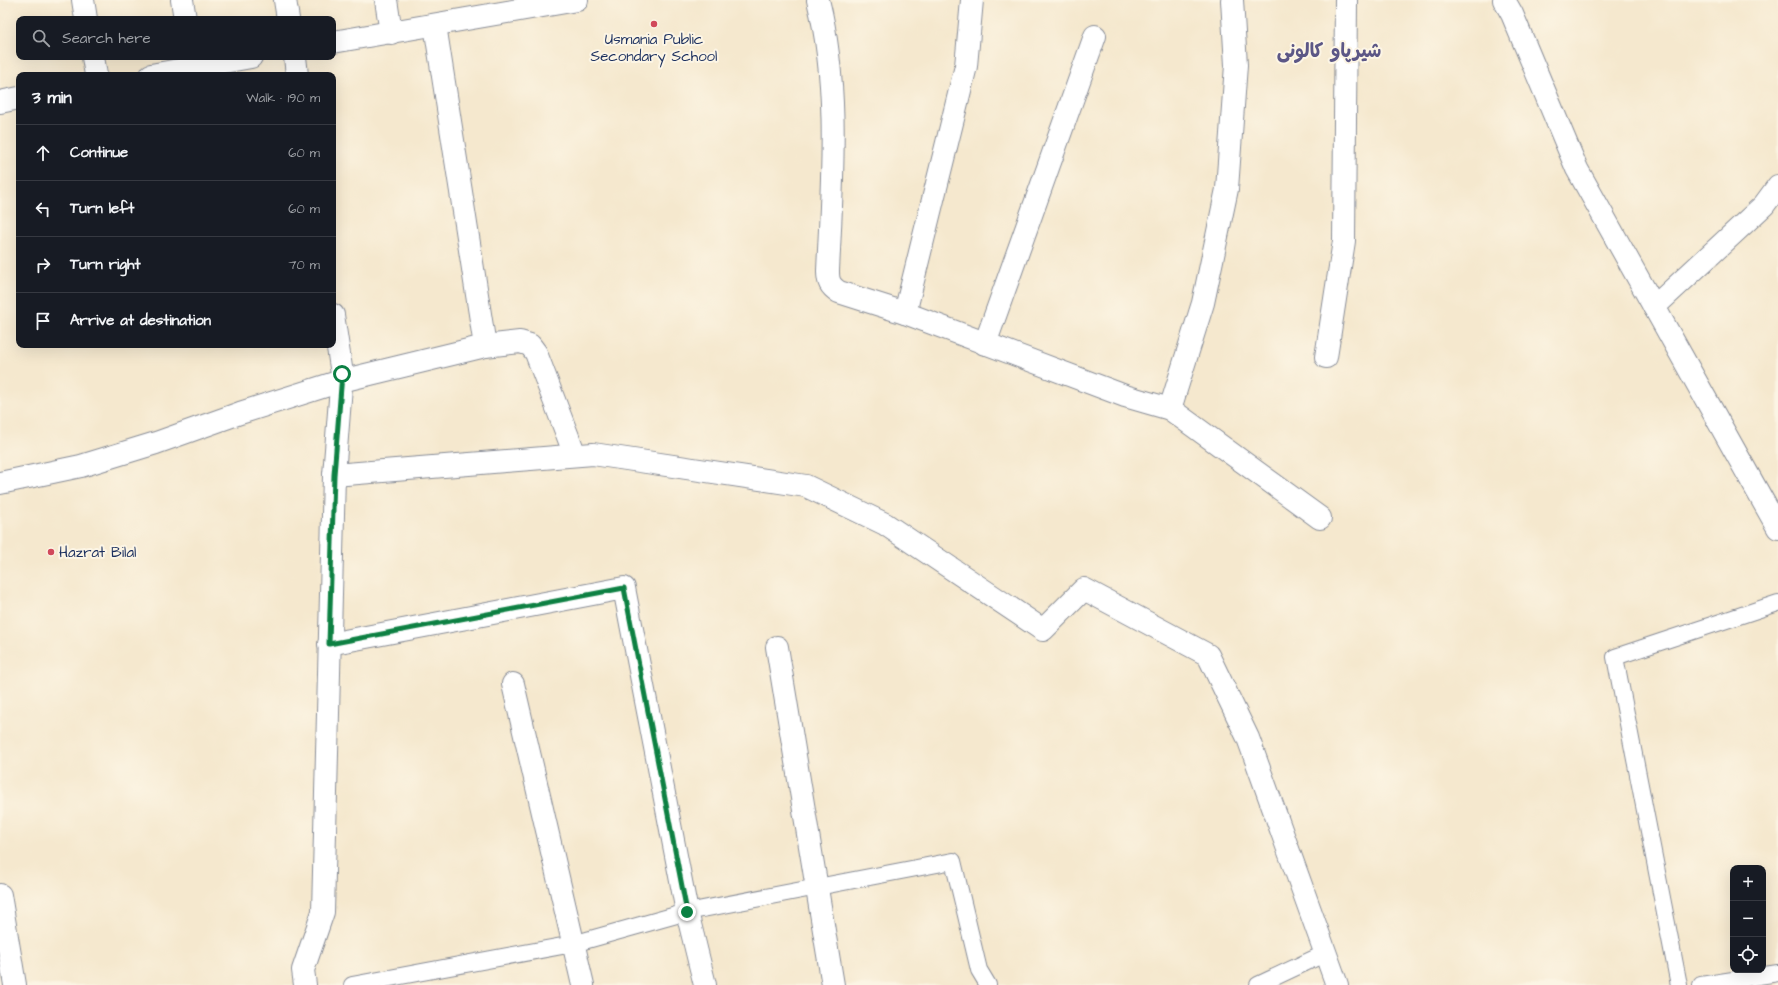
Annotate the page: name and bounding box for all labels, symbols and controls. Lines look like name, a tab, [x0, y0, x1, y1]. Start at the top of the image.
search box	[16, 16, 336, 60]
marker: Usmania Public Secondary School	[649, 19, 659, 29]
icon: search	[30, 27, 52, 49]
text: Search here	[62, 28, 151, 49]
place label: Usmania Public Secondary School	[591, 29, 717, 68]
district label: شیرپاو کالونی	[1277, 38, 1381, 65]
text: 3 min	[32, 86, 72, 110]
text: Walk · 190 m	[246, 89, 320, 107]
icon: ahead	[32, 142, 54, 164]
text: Continue	[70, 142, 128, 163]
text: 60 m	[288, 144, 320, 162]
icon: left	[32, 198, 54, 220]
text: Turn left	[70, 198, 134, 219]
text: 60 m	[288, 200, 320, 218]
icon: right	[32, 254, 54, 276]
text: Turn right	[70, 254, 141, 275]
text: 70 m	[288, 256, 320, 274]
icon: arrive	[32, 310, 54, 332]
text: Arrive at destination	[70, 310, 211, 331]
route start	[333, 365, 351, 383]
place label: Hazrat Bilal	[59, 542, 136, 563]
marker: Hazrat Bilal	[46, 547, 56, 557]
map controls	[1730, 865, 1766, 973]
button: +	[1730, 865, 1766, 901]
button: −	[1730, 901, 1766, 937]
route end	[678, 903, 696, 921]
button: locate	[1730, 937, 1766, 973]

